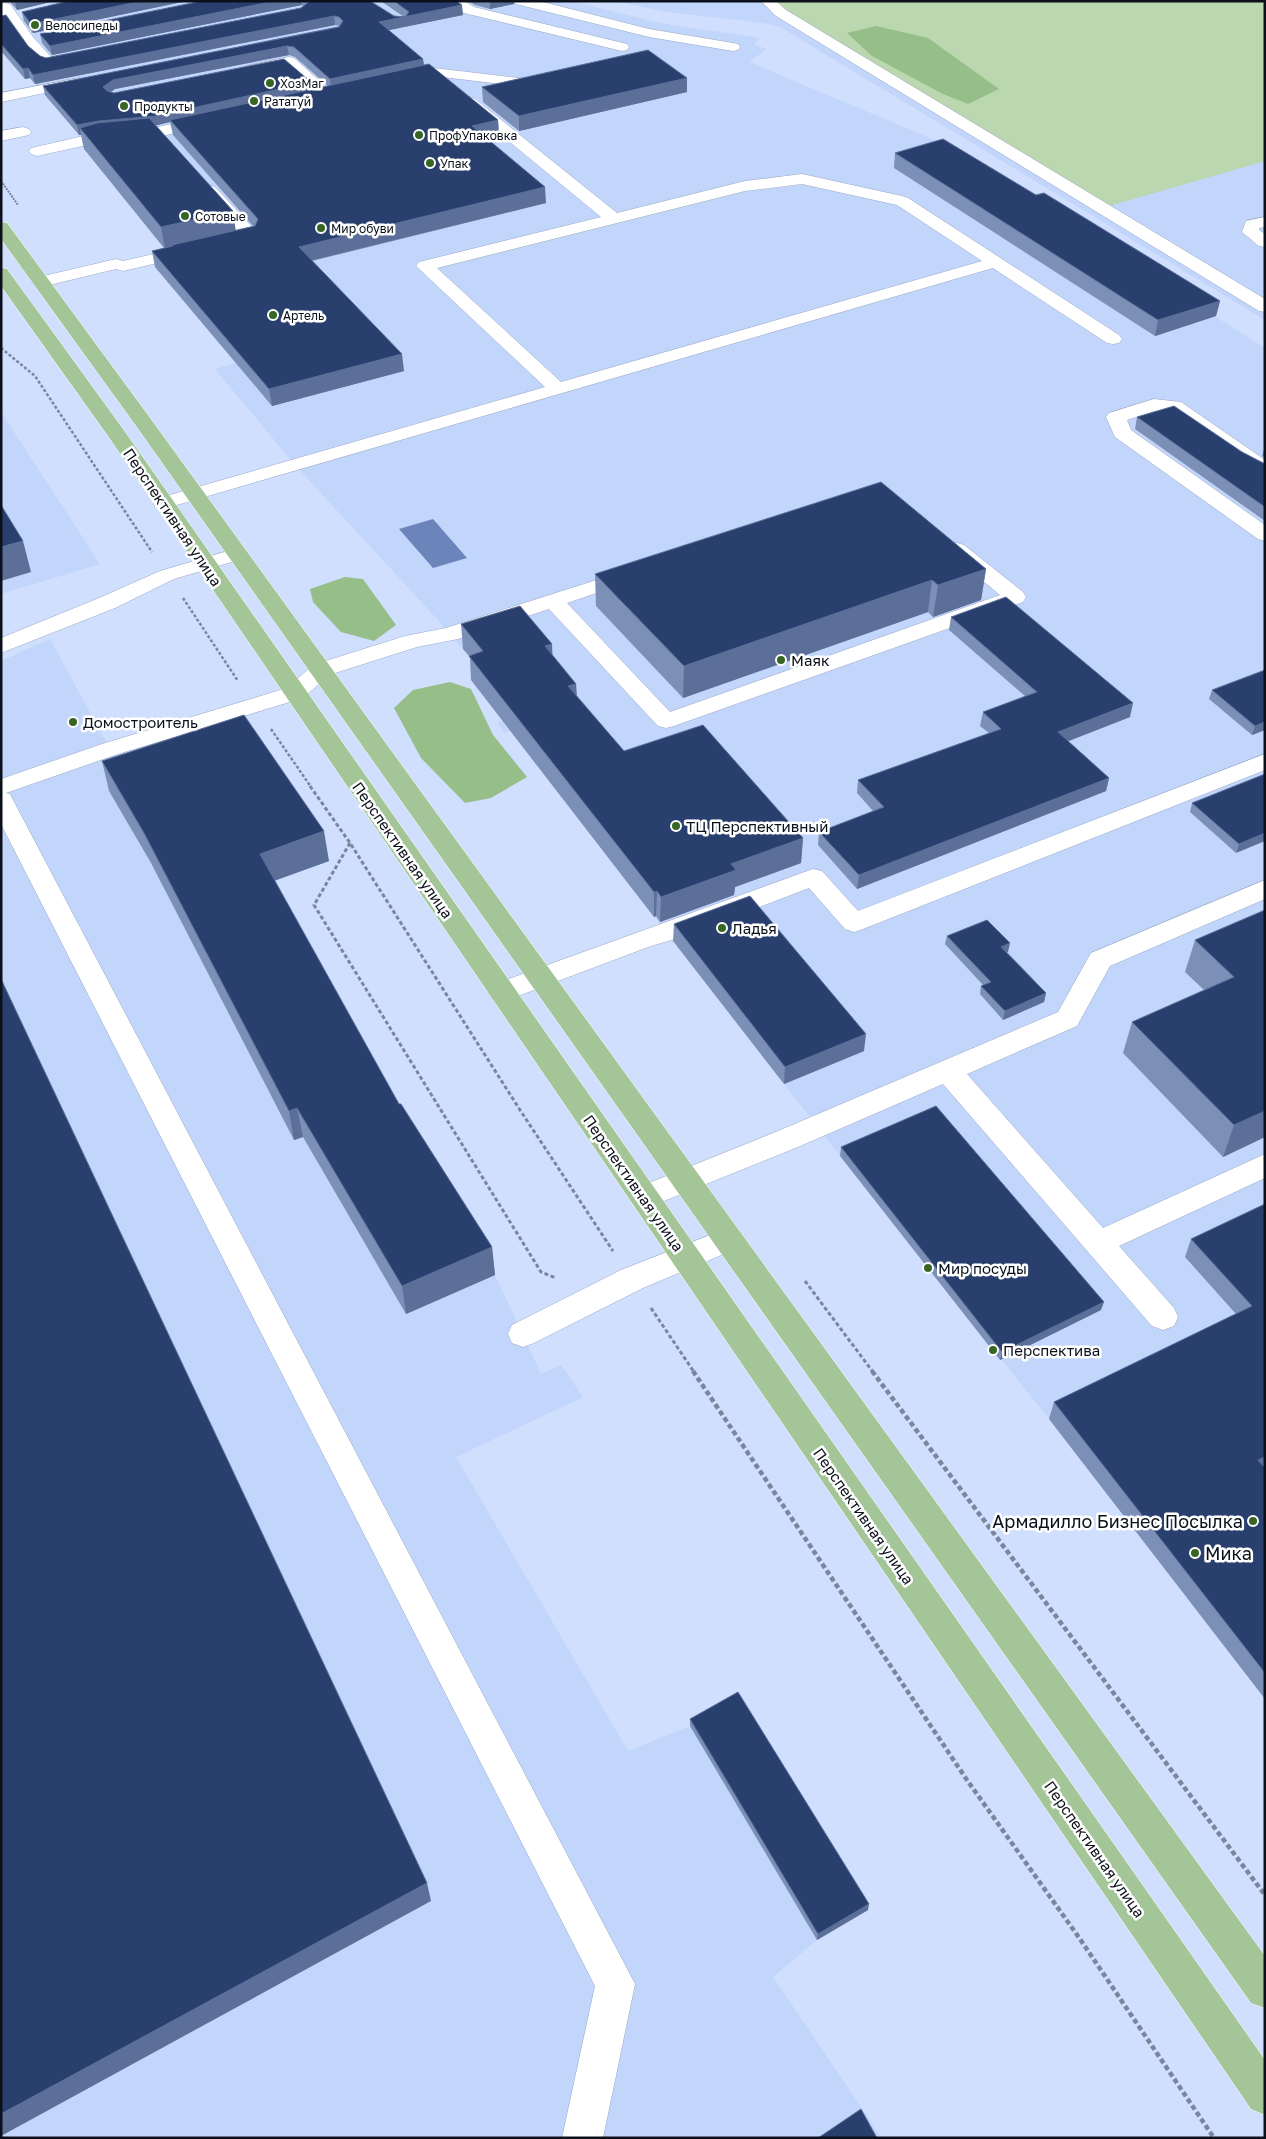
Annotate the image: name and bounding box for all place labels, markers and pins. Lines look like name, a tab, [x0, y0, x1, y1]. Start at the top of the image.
place label: Велосипеды	[45, 18, 118, 33]
marker: Велосипеды	[29, 19, 41, 31]
place label: ХозМаг	[280, 76, 324, 91]
marker: ХозМаг	[264, 77, 276, 89]
place label: Рататуй	[264, 94, 311, 109]
marker: Рататуй	[248, 95, 260, 107]
place label: Продукты	[134, 99, 193, 114]
marker: Продукты	[118, 100, 130, 112]
place label: ПрофУпаковка	[429, 128, 517, 143]
marker: ПрофУпаковка	[413, 129, 425, 141]
place label: Упак	[440, 156, 469, 171]
marker: Упак	[424, 157, 436, 169]
place label: Сотовые	[195, 209, 246, 224]
marker: Сотовые	[179, 210, 191, 222]
place label: Мир обуви	[331, 221, 394, 236]
marker: Мир обуви	[315, 222, 327, 234]
place label: Артель	[283, 308, 324, 323]
marker: Артель	[267, 309, 279, 321]
place label: Маяк	[791, 651, 830, 669]
marker: Маяк	[775, 654, 787, 666]
place label: Домостроитель	[83, 713, 198, 731]
marker: Домостроитель	[67, 716, 79, 728]
place label: ТЦ Перспективный	[686, 817, 828, 835]
marker: ТЦ Перспективный	[670, 820, 682, 832]
place label: Ладья	[732, 919, 777, 937]
marker: Ладья	[716, 922, 728, 934]
place label: Мир посуды	[938, 1259, 1027, 1277]
marker: Мир посуды	[922, 1262, 934, 1274]
place label: Перспектива	[1003, 1341, 1100, 1359]
marker: Перспектива	[987, 1344, 999, 1356]
place label: Армадилло Бизнес Посылка	[992, 1510, 1243, 1532]
marker: Армадилло Бизнес Посылка	[1247, 1515, 1259, 1527]
place label: Мика	[1205, 1542, 1252, 1564]
marker: Мика	[1189, 1547, 1201, 1559]

